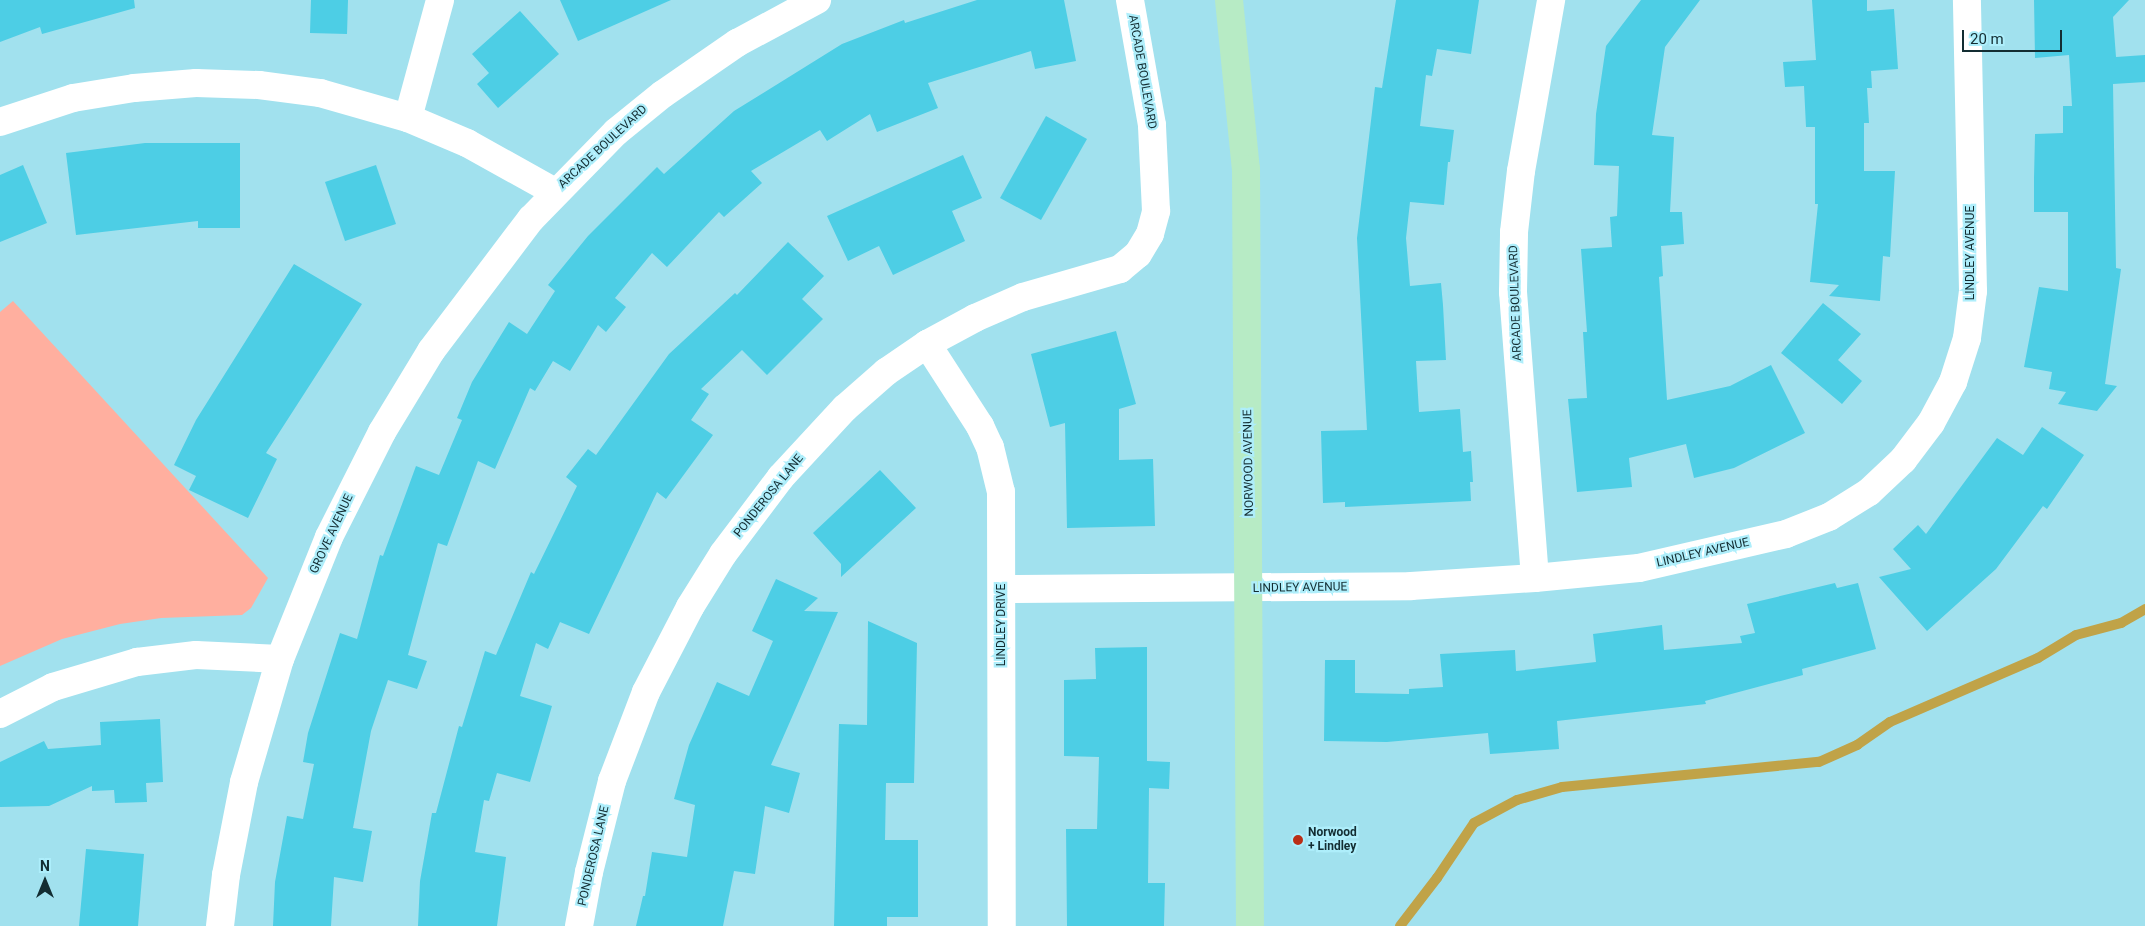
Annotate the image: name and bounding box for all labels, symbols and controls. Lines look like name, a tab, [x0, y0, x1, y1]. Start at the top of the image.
street label: ARCADE BOULEVARD	[1125, 14, 1159, 130]
scale bar	[1965, 20, 2065, 52]
text: 20 m	[1970, 30, 2004, 48]
street label: ARCADE BOULEVARD	[556, 102, 650, 192]
street label: LINDLEY AVENUE	[1964, 206, 1978, 300]
street label: ARCADE BOULEVARD	[1507, 245, 1525, 361]
street label: NORWOOD AVENUE	[1241, 409, 1257, 517]
street label: PONDEROSA LANE	[731, 452, 807, 540]
street label: GROVE AVENUE	[307, 492, 357, 576]
street label: LINDLEY AVENUE	[1655, 535, 1751, 571]
street label: LINDLEY AVENUE	[1253, 580, 1347, 596]
street label: LINDLEY DRIVE	[995, 584, 1009, 666]
street label: PONDEROSA LANE	[575, 804, 613, 908]
place label: Norwood + Lindley	[1308, 826, 1357, 854]
marker: Norwood + Lindley	[1292, 834, 1304, 846]
north arrow	[20, 856, 70, 906]
text: N	[40, 858, 50, 874]

